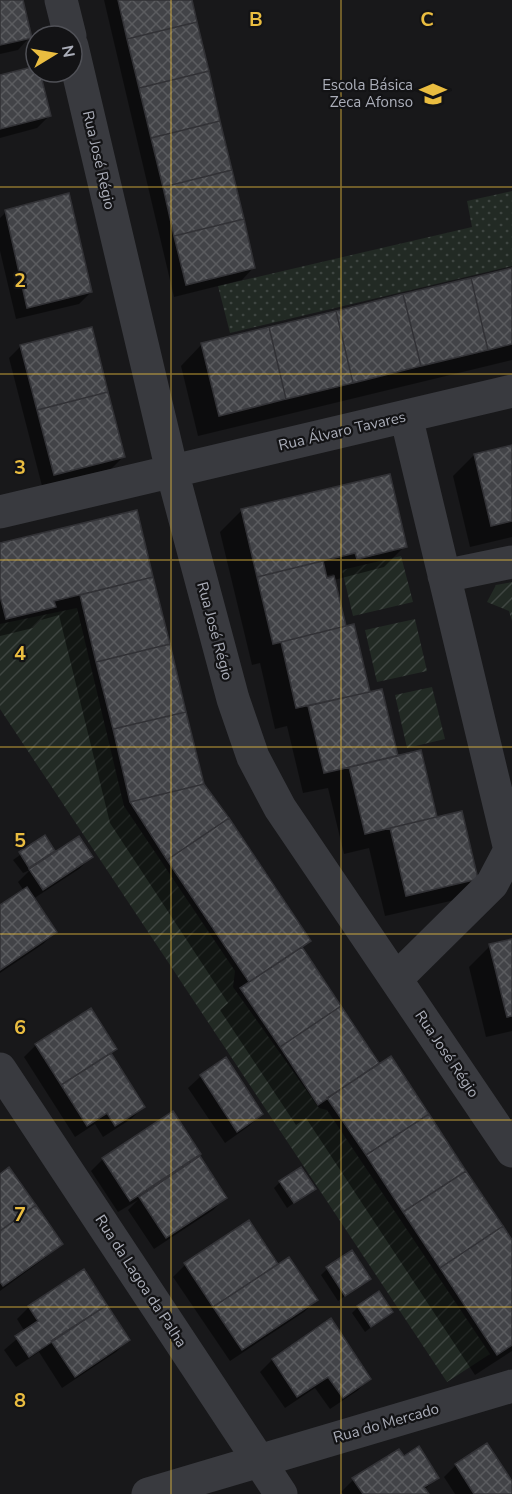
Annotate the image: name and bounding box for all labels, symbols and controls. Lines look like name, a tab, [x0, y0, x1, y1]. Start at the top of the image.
text: B	[249, 6, 263, 33]
text: C	[420, 6, 434, 33]
north arrow	[24, 24, 84, 84]
text: N	[56, 43, 80, 59]
place label: Escola Básica Zeca Afonso	[322, 75, 413, 112]
school or university icon: Escola Básica Zeca Afonso	[418, 79, 448, 109]
street label: Rua José Régio	[78, 109, 120, 211]
text: 2	[14, 267, 26, 294]
street label: Rua Álvaro Tavares	[276, 407, 408, 455]
text: 3	[14, 454, 26, 481]
street label: Rua José Régio	[192, 580, 238, 682]
text: 4	[14, 640, 26, 667]
text: 5	[14, 827, 26, 854]
street label: Rua José Régio	[410, 1007, 484, 1101]
text: 6	[14, 1014, 26, 1041]
text: 7	[14, 1201, 26, 1228]
street label: Rua da Lagoa da Palha	[91, 1211, 191, 1351]
text: 8	[14, 1387, 26, 1414]
street label: Rua do Mercado	[331, 1398, 441, 1448]

